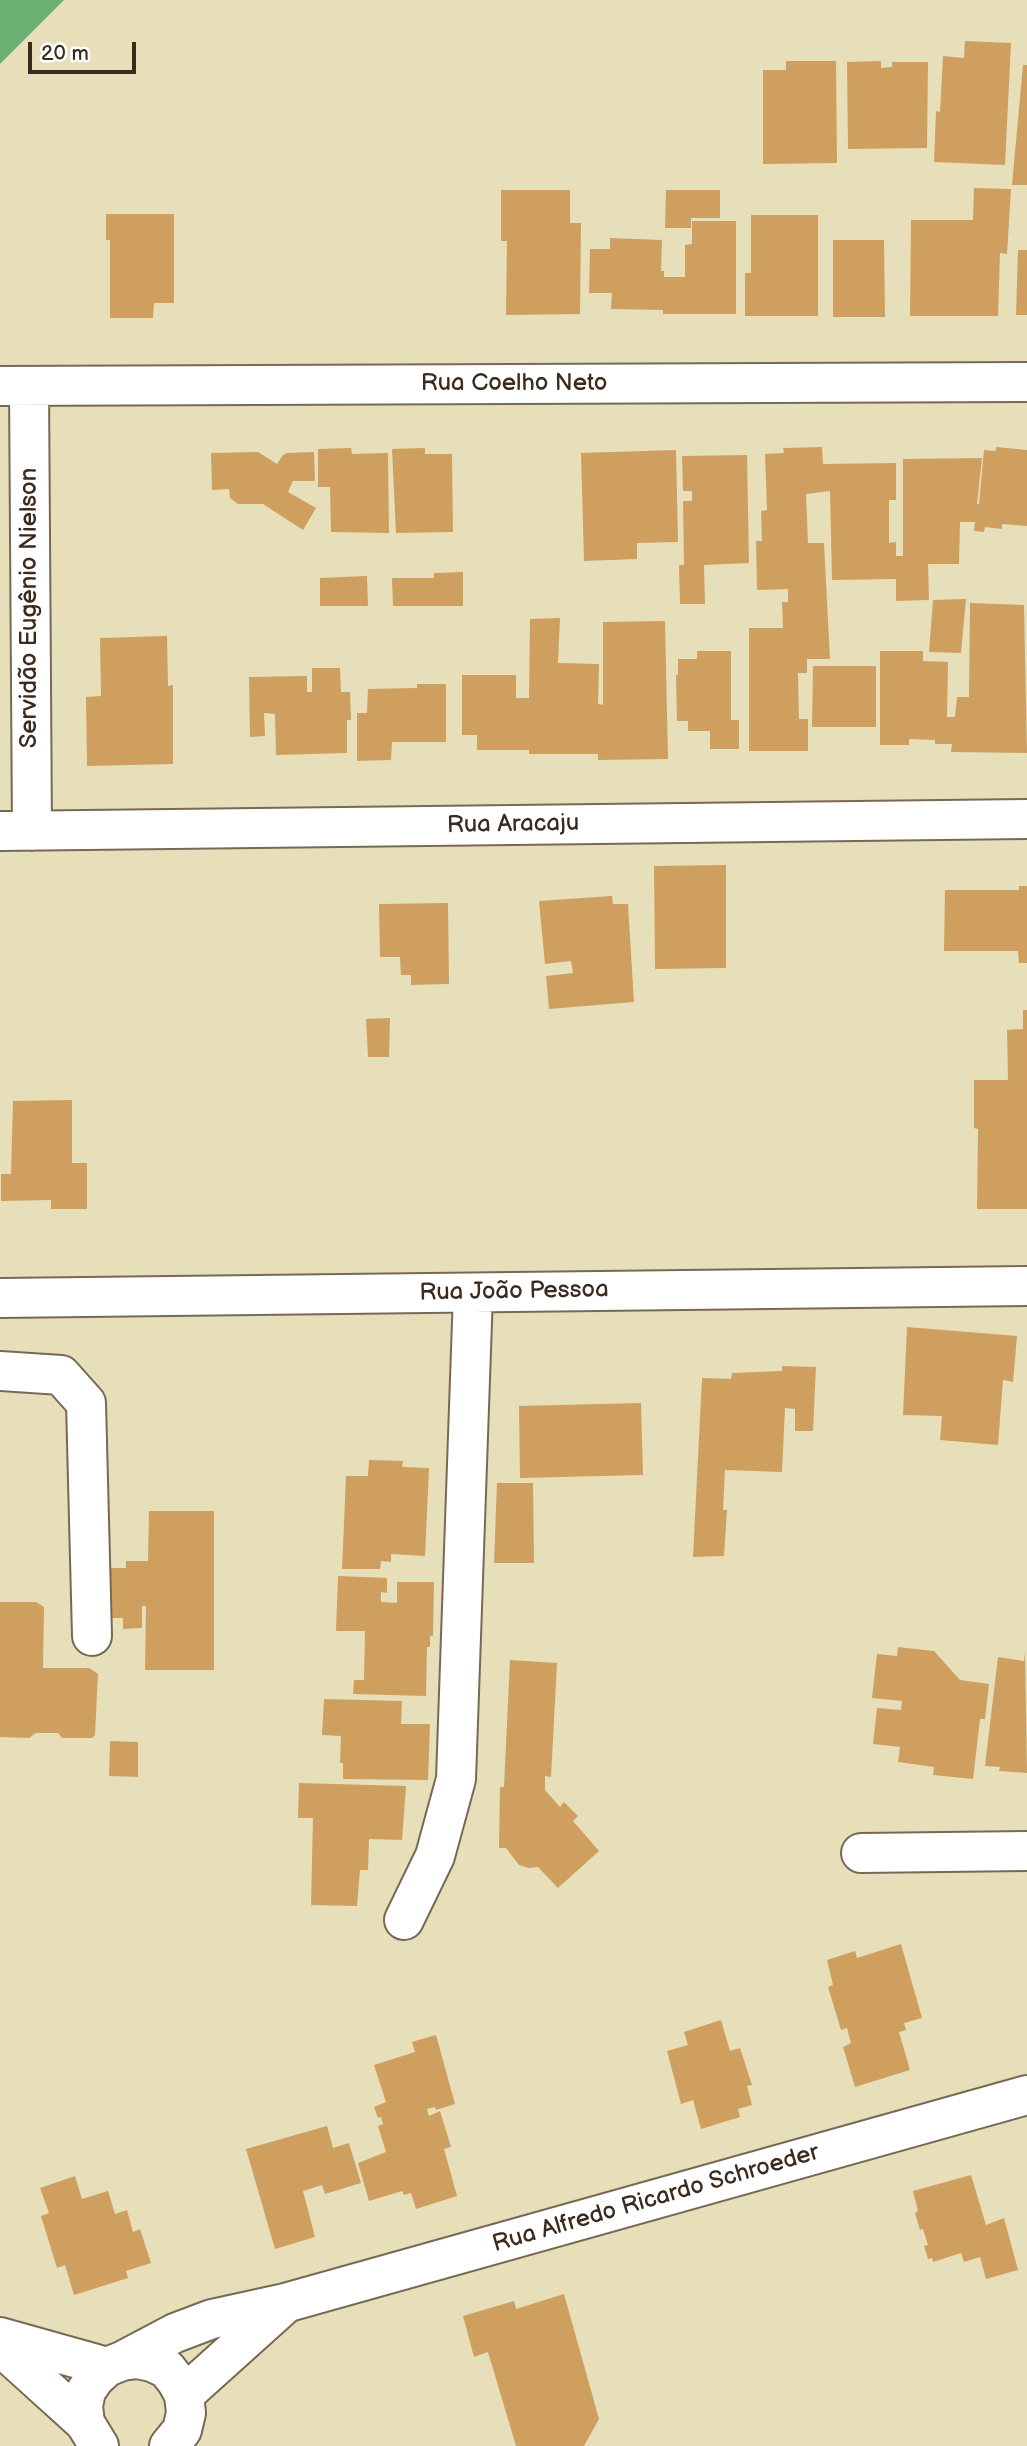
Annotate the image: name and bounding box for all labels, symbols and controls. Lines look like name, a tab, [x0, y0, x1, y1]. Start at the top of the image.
scale bar	[32, 28, 140, 72]
text: 20 m	[41, 41, 89, 66]
street label: Rua Coelho Neto	[421, 370, 607, 398]
street label: Servidão Eugênio Nielson	[16, 468, 44, 748]
street label: Rua Aracaju	[447, 809, 579, 841]
street label: Rua João Pessoa	[419, 1276, 609, 1308]
street label: Rua Alfredo Ricardo Schroeder	[489, 2139, 823, 2259]

